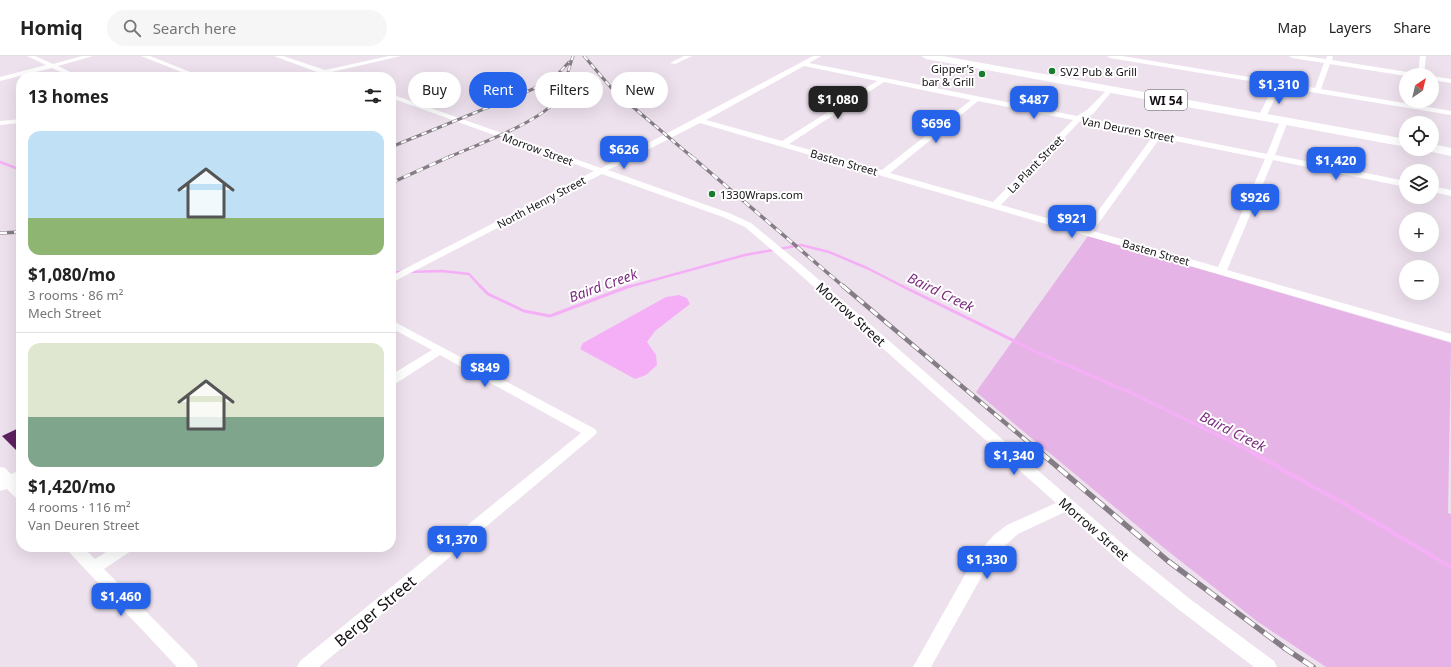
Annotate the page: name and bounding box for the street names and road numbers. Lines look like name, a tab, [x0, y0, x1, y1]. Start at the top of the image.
road number: WI 54	[1145, 90, 1187, 110]
street label: Van Deuren Street	[1080, 113, 1176, 145]
street label: Morrow Street	[501, 129, 575, 169]
street label: La Plant Street	[1004, 132, 1066, 196]
street label: Basten Street	[809, 145, 879, 179]
street label: North Henry Street	[494, 172, 588, 232]
street label: Basten Street	[1121, 235, 1191, 269]
street label: Morrow Street	[812, 278, 890, 350]
street label: Morrow Street	[1055, 493, 1133, 565]
street label: Berger Street	[330, 570, 421, 652]

